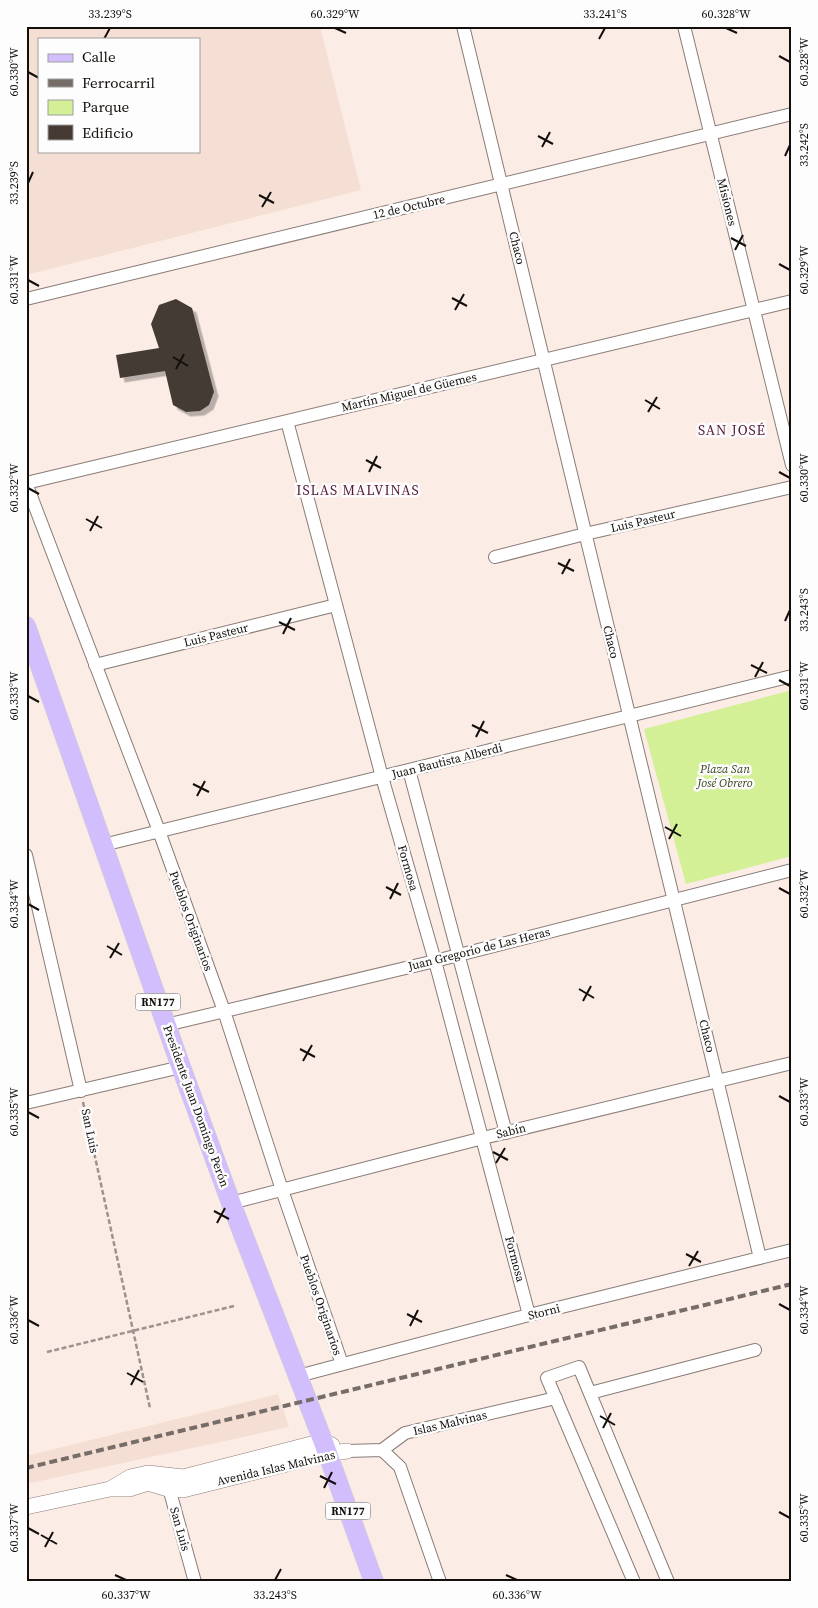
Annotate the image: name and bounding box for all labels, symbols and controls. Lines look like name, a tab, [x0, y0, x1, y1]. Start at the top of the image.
text: 33.239°S	[88, 6, 132, 22]
text: 60.329°W	[310, 6, 360, 22]
text: 33.241°S	[583, 6, 627, 22]
text: 60.328°W	[701, 6, 751, 22]
text: 60.328°W	[796, 37, 812, 87]
legend	[38, 38, 200, 152]
text: Calle	[82, 46, 116, 67]
text: 60.330°W	[6, 47, 22, 97]
text: Ferrocarril	[82, 72, 156, 93]
text: Parque	[82, 96, 130, 117]
text: Edificio	[82, 122, 133, 143]
text: 33.242°S	[796, 123, 812, 167]
text: 33.239°S	[6, 161, 22, 205]
street label: Misiones	[713, 177, 741, 227]
street label: 12 de Octubre	[371, 191, 447, 223]
street label: Chaco	[505, 230, 529, 267]
text: 60.329°W	[796, 245, 812, 295]
text: 60.331°W	[6, 255, 22, 305]
street label: Martín Miguel de Güemes	[340, 369, 478, 415]
district label: SAN JOSÉ	[698, 420, 766, 440]
text: 60.330°W	[796, 453, 812, 503]
text: 60.332°W	[6, 463, 22, 513]
district label: ISLAS MALVINAS	[296, 480, 420, 500]
street label: Luis Pasteur	[609, 506, 677, 536]
text: 33.243°S	[796, 588, 812, 632]
street label: Luis Pasteur	[182, 619, 250, 651]
street label: Chaco	[599, 624, 623, 661]
text: 60.331°W	[796, 661, 812, 711]
text: 60.333°W	[6, 671, 22, 721]
street label: Juan Bautista Alberdi	[389, 739, 504, 783]
park label: Plaza San José Obrero	[695, 761, 753, 791]
street label: Formosa	[394, 843, 422, 894]
street label: Pueblos Originarios	[165, 869, 217, 973]
text: 60.332°W	[796, 869, 812, 919]
text: 60.334°W	[6, 879, 22, 929]
street label: Juan Gregorio de Las Heras	[405, 924, 552, 975]
road number: RN177	[136, 994, 180, 1010]
street label: Chaco	[695, 1018, 719, 1055]
street label: Presidente Juan Domingo Perón	[159, 1023, 233, 1189]
text: 60.333°W	[796, 1077, 812, 1127]
text: 60.335°W	[6, 1087, 22, 1137]
street label: San Luis	[78, 1107, 102, 1155]
street label: Sabín	[494, 1120, 528, 1142]
street label: Formosa	[501, 1234, 529, 1285]
street label: Pueblos Originarios	[296, 1252, 346, 1358]
text: 60.334°W	[796, 1285, 812, 1335]
text: 60.336°W	[6, 1295, 22, 1345]
street label: Storni	[526, 1300, 562, 1324]
street label: Islas Malvinas	[412, 1407, 488, 1439]
street label: Avenida Islas Malvinas	[215, 1447, 337, 1489]
text: 60.335°W	[796, 1493, 812, 1543]
road number: RN177	[326, 1502, 370, 1520]
text: 60.337°W	[6, 1503, 22, 1553]
street label: San Luis	[166, 1505, 194, 1553]
text: 60.337°W	[101, 1587, 151, 1603]
text: 33.243°S	[253, 1587, 297, 1603]
text: 60.336°W	[492, 1587, 542, 1603]

